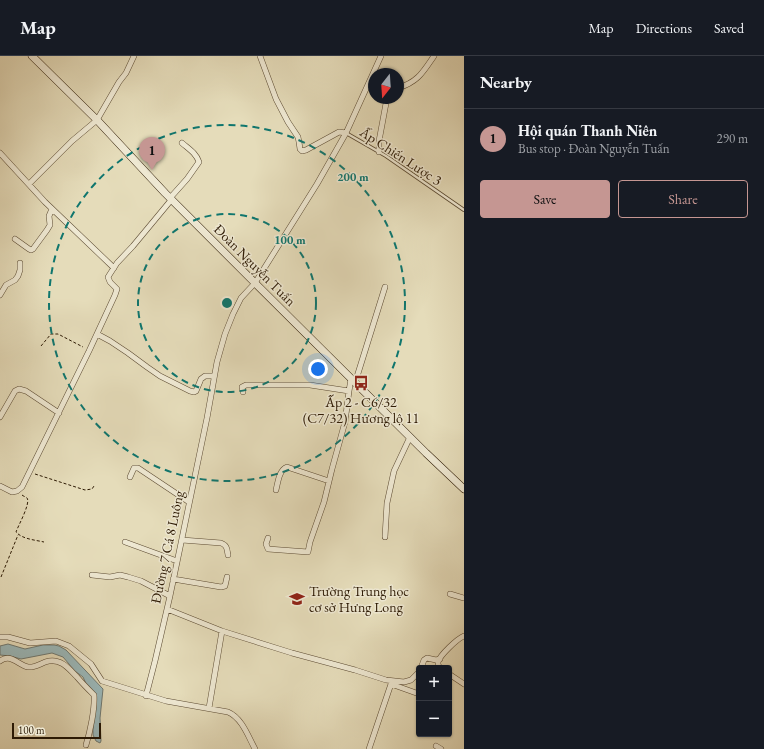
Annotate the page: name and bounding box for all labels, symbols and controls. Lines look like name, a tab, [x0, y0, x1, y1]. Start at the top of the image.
text: Map	[20, 15, 56, 40]
text: Map	[588, 19, 614, 37]
text: Directions	[636, 19, 692, 37]
text: Saved	[714, 19, 744, 37]
north arrow	[368, 68, 404, 104]
text: Nearby	[480, 71, 532, 93]
text: Hội quán Thanh Niên	[518, 121, 657, 140]
street label: Ấp Chiến Lược 3	[356, 122, 446, 189]
text: 1	[490, 130, 496, 147]
text: 290 m	[717, 130, 748, 147]
pin: 1	[139, 137, 165, 170]
text: Bus stop · Đoàn Nguyễn Tuấn	[518, 140, 670, 157]
text: 200 m	[337, 169, 369, 185]
button: Save	[480, 180, 610, 218]
button: Share	[618, 180, 748, 218]
street label: Đoàn Nguyễn Tuấn	[210, 220, 300, 310]
text: 100 m	[274, 232, 306, 248]
centre of rings	[220, 296, 234, 310]
your location	[308, 359, 328, 379]
bus stop icon: Ấp 2 - C6/32 (C7/32) Hương lộ 11	[352, 374, 370, 392]
place label: Ấp 2 - C6/32 (C7/32) Hương lộ 11	[303, 393, 419, 427]
street label: Đường 7 Cá 8 Luông	[146, 488, 188, 605]
place label: Trường Trung học cơ sở Hưng Long	[309, 582, 409, 616]
school or university icon: Trường Trung học cơ sở Hưng Long	[288, 590, 306, 608]
map controls	[416, 665, 452, 737]
button: +	[416, 665, 452, 701]
button: −	[416, 701, 452, 737]
scale bar	[12, 721, 101, 740]
text: 100 m	[18, 723, 45, 737]

